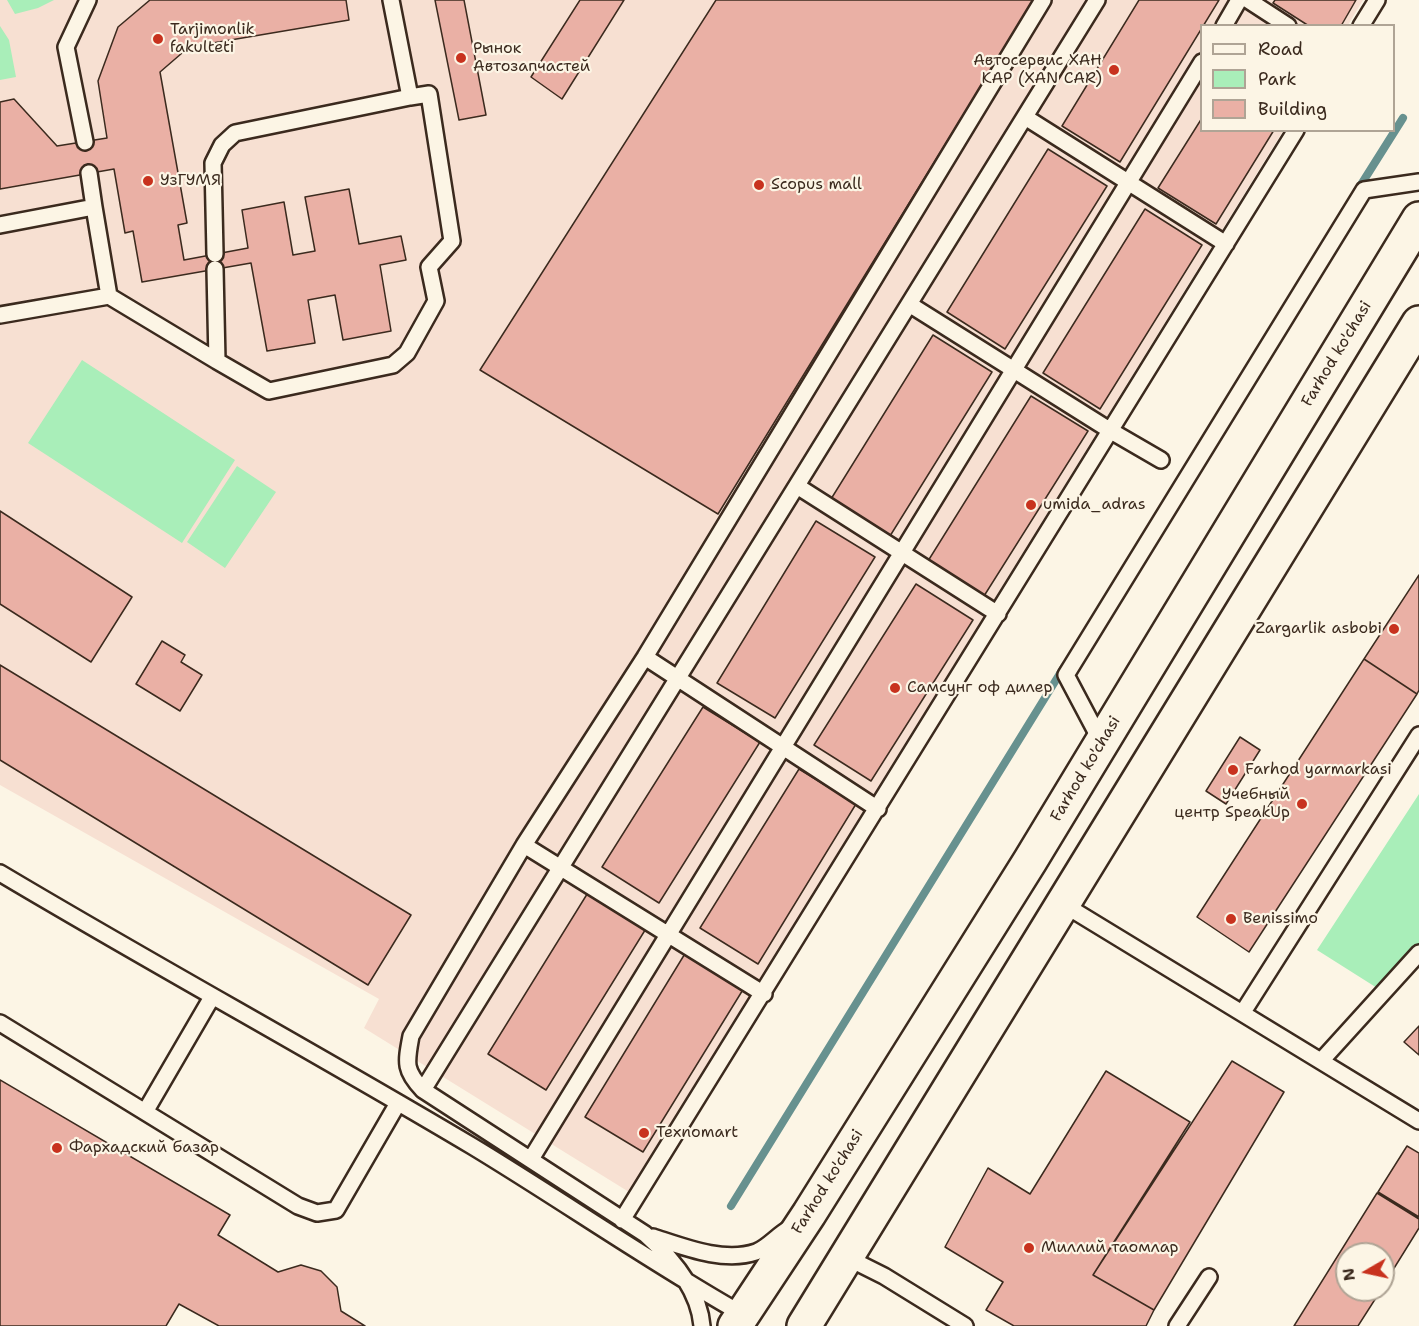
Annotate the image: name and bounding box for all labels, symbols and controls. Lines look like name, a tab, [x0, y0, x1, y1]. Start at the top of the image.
place label: Tarjimonlik fakulteti	[170, 20, 255, 58]
legend	[1200, 24, 1395, 132]
marker: Tarjimonlik fakulteti	[151, 32, 165, 46]
text: Road	[1258, 37, 1303, 61]
place label: Рынок Автозапчастей	[473, 39, 590, 77]
marker: Рынок Автозапчастей	[454, 51, 468, 65]
place label: Автосервис ХАН КАР (XAN CAR)	[973, 51, 1102, 89]
marker: Автосервис ХАН КАР (XAN CAR)	[1107, 63, 1121, 77]
text: Park	[1258, 67, 1297, 91]
text: Building	[1258, 97, 1327, 121]
place label: УзГУМЯ	[160, 171, 221, 191]
marker: УзГУМЯ	[141, 174, 155, 188]
place label: Scopus mall	[771, 175, 862, 195]
marker: Scopus mall	[752, 178, 766, 192]
street label: Farhod ko'chasi	[1298, 298, 1376, 410]
place label: umida_adras	[1043, 495, 1146, 515]
marker: umida_adras	[1024, 498, 1038, 512]
place label: Zargarlik asbobi	[1255, 619, 1382, 639]
marker: Zargarlik asbobi	[1387, 622, 1401, 636]
place label: Самсунг оф дилер	[907, 678, 1053, 698]
marker: Самсунг оф дилер	[888, 681, 902, 695]
street label: Farhod ko'chasi	[1047, 713, 1125, 825]
place label: Farhod yarmarkasi	[1245, 760, 1392, 780]
marker: Farhod yarmarkasi	[1226, 763, 1240, 777]
place label: Учебный центр SpeakUp	[1174, 785, 1290, 823]
marker: Учебный центр SpeakUp	[1295, 797, 1309, 811]
place label: Benissimo	[1243, 909, 1318, 929]
marker: Benissimo	[1224, 912, 1238, 926]
place label: Texnomart	[656, 1123, 738, 1143]
marker: Texnomart	[637, 1126, 651, 1140]
street label: Farhod ko'chasi	[788, 1126, 868, 1238]
place label: Фархадский базар	[69, 1138, 219, 1158]
marker: Фархадский базар	[50, 1141, 64, 1155]
place label: Миллий таомлар	[1041, 1238, 1179, 1258]
marker: Миллий таомлар	[1022, 1241, 1036, 1255]
north arrow	[1335, 1242, 1395, 1302]
text: N	[1337, 1267, 1360, 1282]

